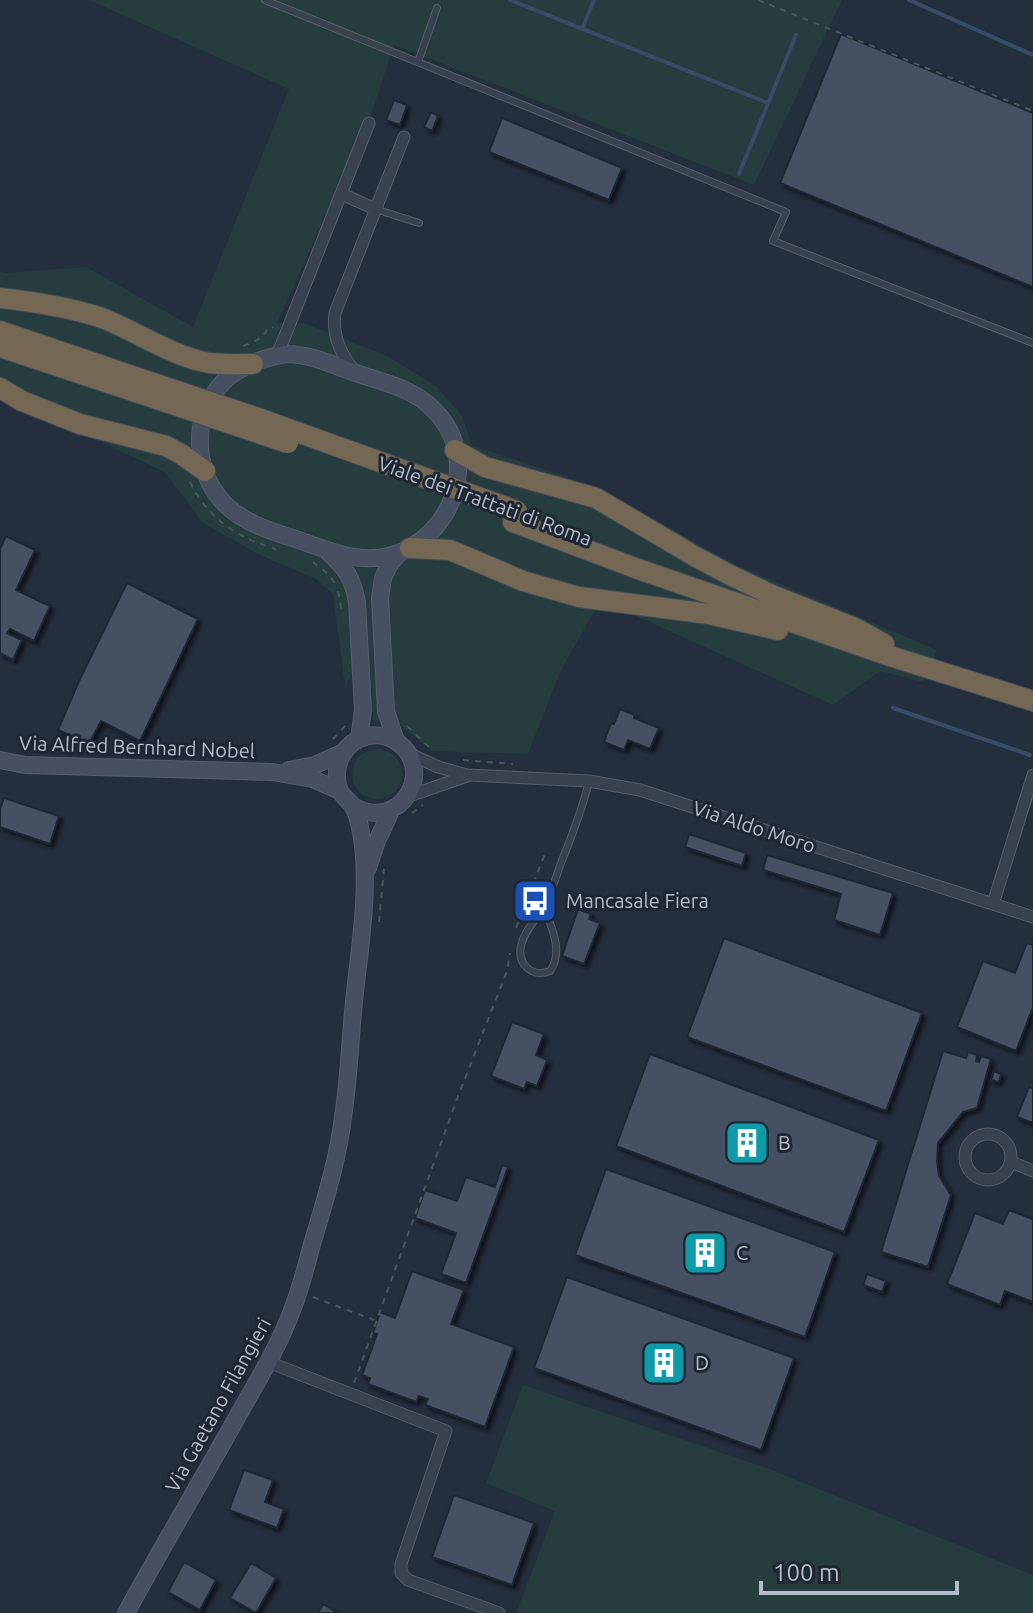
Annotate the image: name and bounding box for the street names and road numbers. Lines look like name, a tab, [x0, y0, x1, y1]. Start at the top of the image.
street label: Viale dei Trattati di Roma	[375, 451, 595, 550]
street label: Via Alfred Bernhard Nobel	[19, 731, 255, 762]
street label: Via Aldo Moro	[690, 796, 818, 857]
street label: Via Gaetano Filangieri	[160, 1314, 275, 1496]

